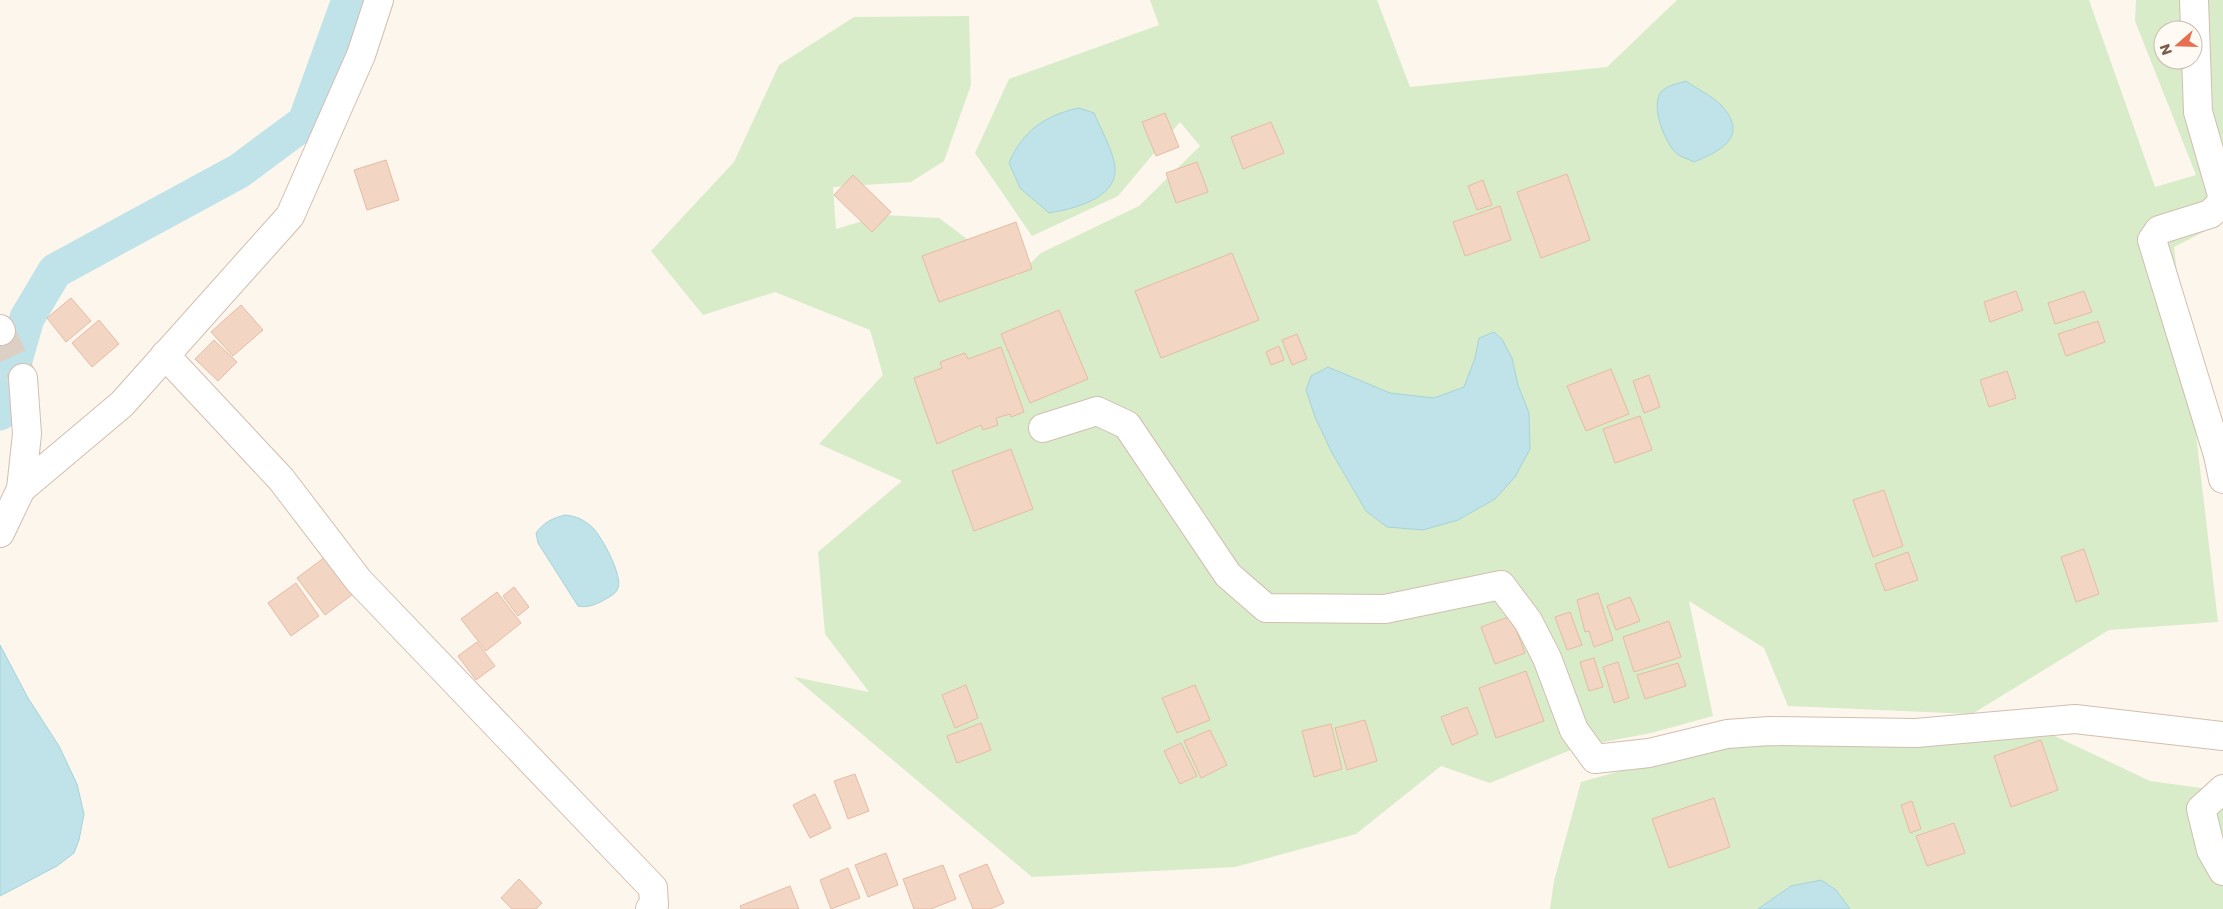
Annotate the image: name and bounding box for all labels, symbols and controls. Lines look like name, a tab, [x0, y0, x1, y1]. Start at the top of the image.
north arrow	[2153, 20, 2203, 70]
text: N	[2155, 41, 2177, 58]

